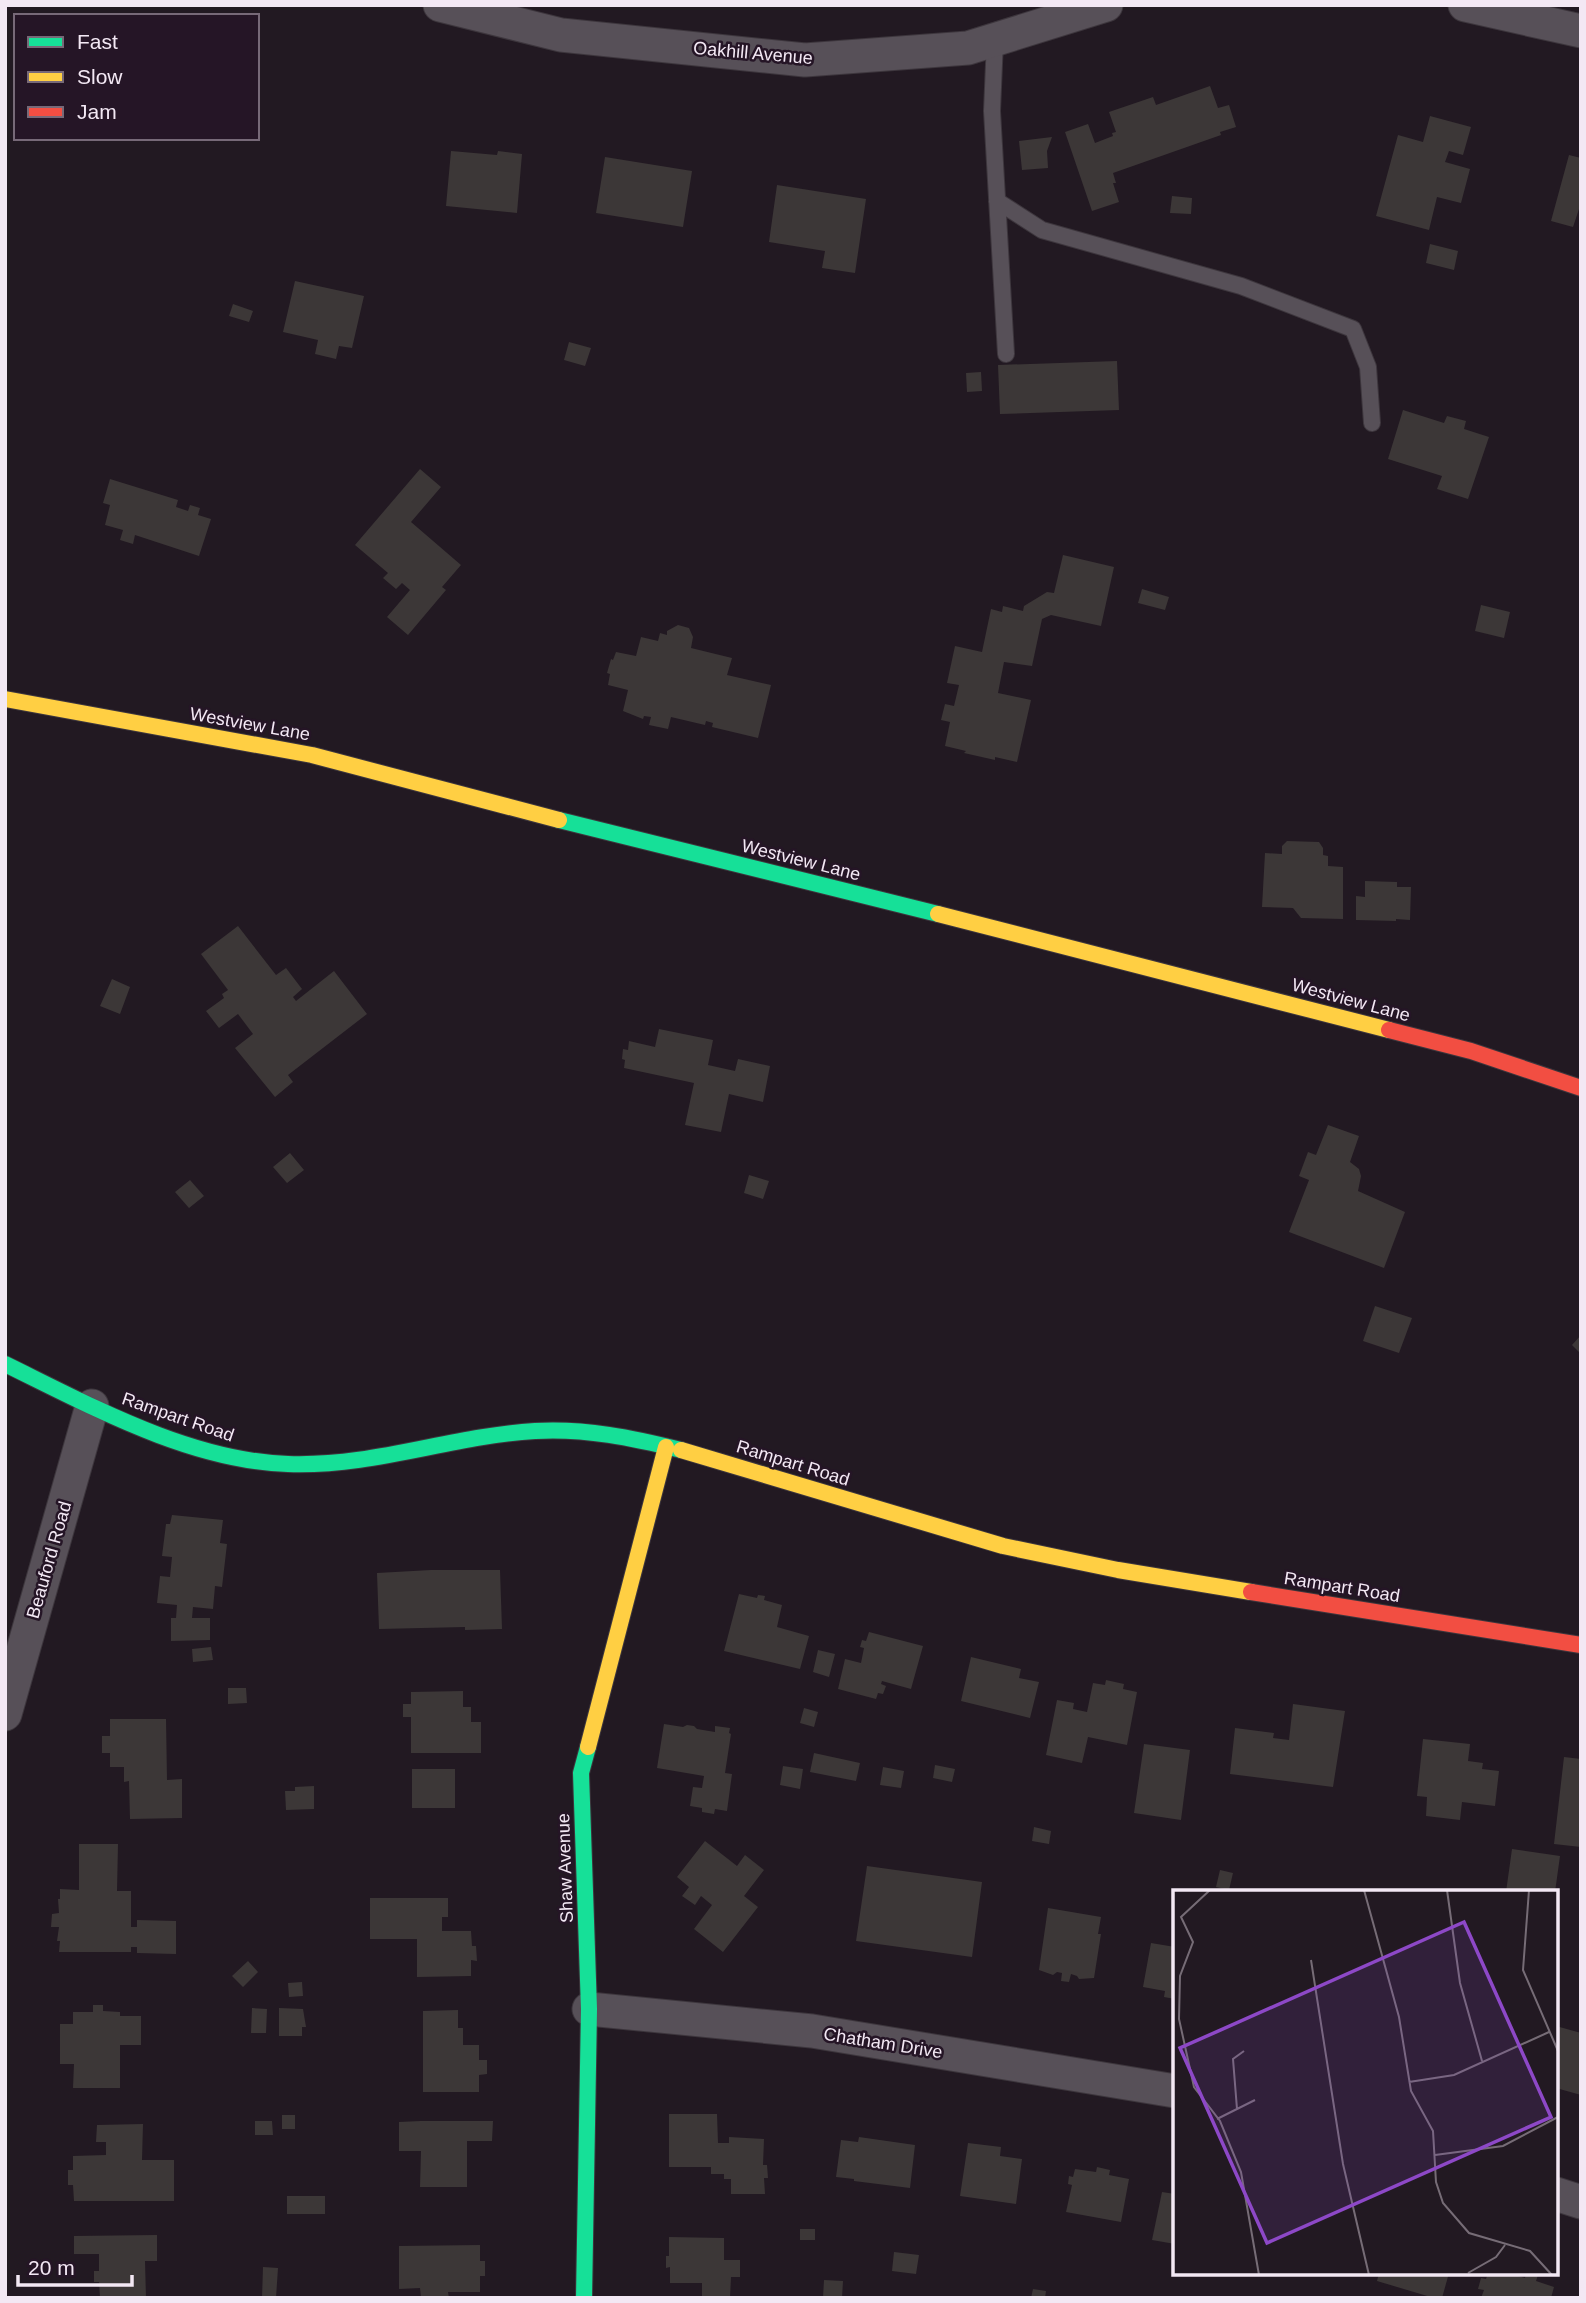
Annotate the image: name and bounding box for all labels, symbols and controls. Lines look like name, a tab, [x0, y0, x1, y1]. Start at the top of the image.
legend	[14, 14, 259, 140]
text: Fast	[77, 30, 118, 53]
street label: Oakhill Avenue	[692, 38, 814, 68]
text: Slow	[77, 65, 123, 88]
text: Jam	[77, 100, 117, 123]
street label: Westview Lane	[188, 704, 312, 744]
street label: Westview Lane	[740, 836, 862, 884]
street label: Westview Lane	[1290, 975, 1412, 1025]
street label: Rampart Road	[119, 1388, 237, 1446]
street label: Rampart Road	[734, 1436, 852, 1490]
street label: Beauford Road	[23, 1499, 75, 1621]
street label: Rampart Road	[1283, 1568, 1401, 1606]
street label: Shaw Avenue	[553, 1813, 577, 1923]
inset map	[1173, 1890, 1558, 2275]
street label: Chatham Drive	[822, 2024, 944, 2062]
scale bar	[18, 2244, 131, 2288]
text: 20 m	[28, 2256, 75, 2279]

